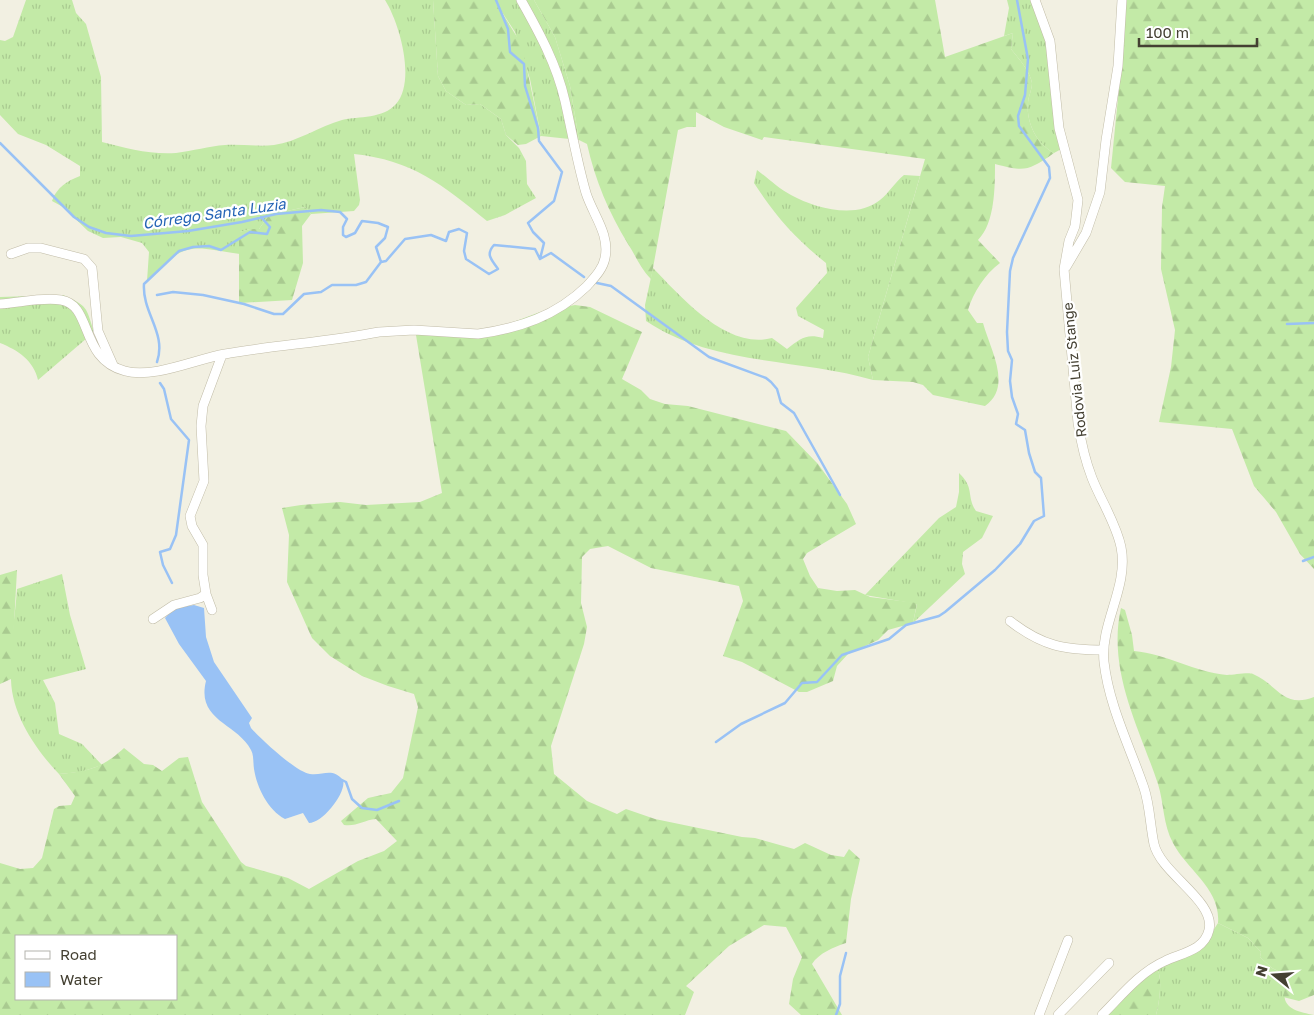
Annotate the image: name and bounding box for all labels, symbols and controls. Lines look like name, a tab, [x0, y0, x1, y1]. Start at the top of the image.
scale bar	[1139, 15, 1256, 47]
text: 100 m	[1146, 23, 1189, 41]
water label: Córrego Santa Luzia	[141, 194, 287, 233]
street label: Rodovia Luiz Stange	[1058, 302, 1090, 438]
legend	[15, 935, 178, 1000]
text: Road	[60, 945, 97, 963]
north arrow	[1249, 950, 1299, 1000]
text: N	[1251, 963, 1271, 979]
text: Water	[60, 970, 103, 988]

